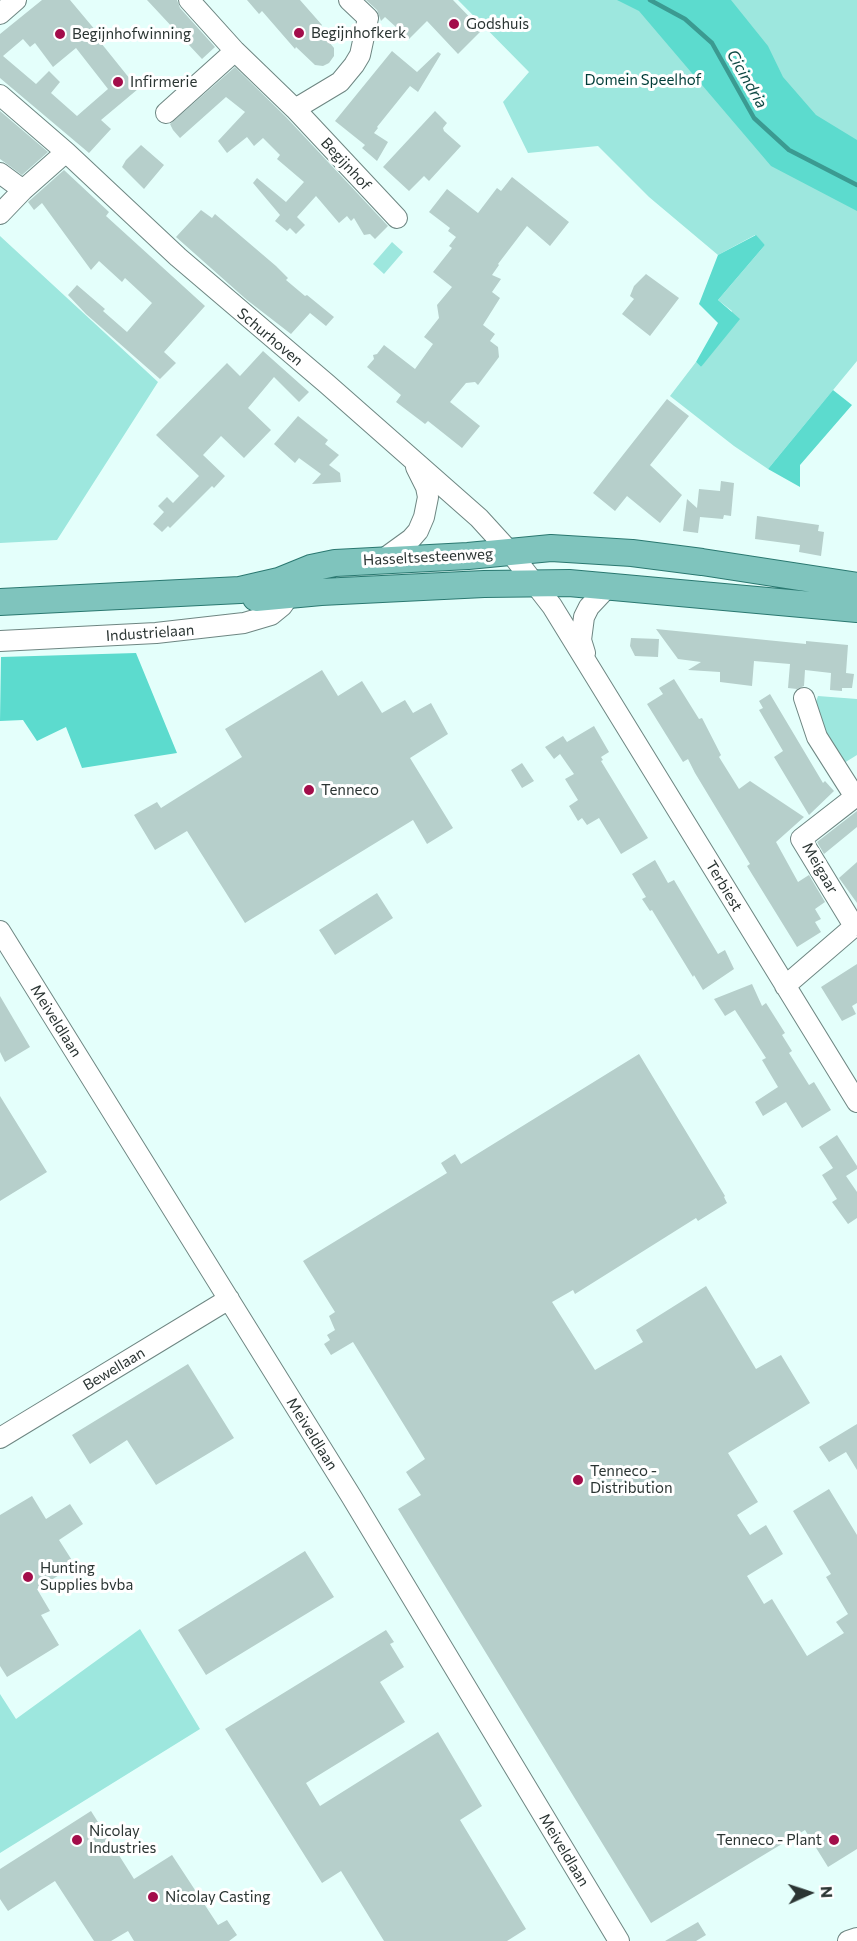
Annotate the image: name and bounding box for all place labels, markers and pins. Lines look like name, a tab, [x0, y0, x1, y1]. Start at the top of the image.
place label: Godshuis	[466, 15, 529, 33]
marker: Godshuis	[447, 17, 461, 31]
place label: Begijnhofkerk	[311, 24, 406, 42]
place label: Begijnhofwinning	[72, 25, 191, 43]
marker: Begijnhofkerk	[292, 26, 306, 40]
marker: Begijnhofwinning	[53, 27, 67, 41]
place label: Infirmerie	[130, 73, 197, 91]
marker: Infirmerie	[111, 75, 125, 89]
place label: Tenneco	[321, 781, 379, 799]
marker: Tenneco	[302, 783, 316, 797]
place label: Tenneco - Distribution	[590, 1462, 672, 1497]
marker: Tenneco - Distribution	[571, 1473, 585, 1487]
place label: Hunting Supplies bvba	[40, 1559, 133, 1594]
marker: Hunting Supplies bvba	[21, 1570, 35, 1584]
place label: Nicolay Industries	[89, 1822, 156, 1857]
place label: Tenneco - Plant	[716, 1831, 822, 1849]
marker: Nicolay Industries	[70, 1833, 84, 1847]
marker: Tenneco - Plant	[827, 1833, 841, 1847]
place label: Nicolay Casting	[165, 1888, 270, 1906]
marker: Nicolay Casting	[146, 1890, 160, 1904]

